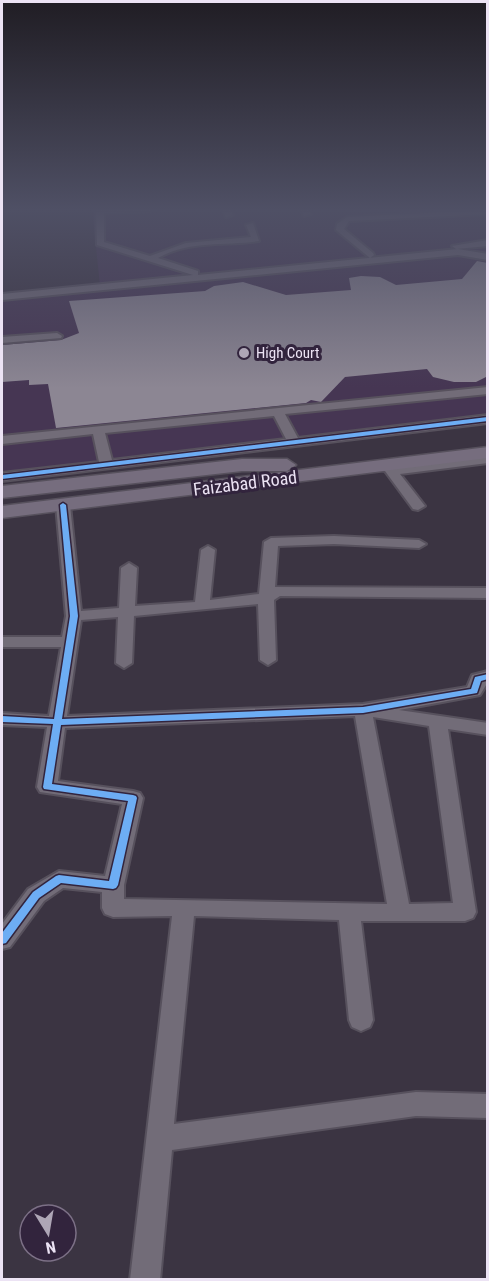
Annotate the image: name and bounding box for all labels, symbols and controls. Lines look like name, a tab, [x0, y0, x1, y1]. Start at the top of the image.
place label: High Court	[256, 344, 320, 362]
marker: High Court	[237, 346, 251, 360]
street label: Faizabad Road	[192, 466, 298, 500]
north arrow	[18, 1203, 78, 1263]
text: N	[44, 1237, 57, 1257]

